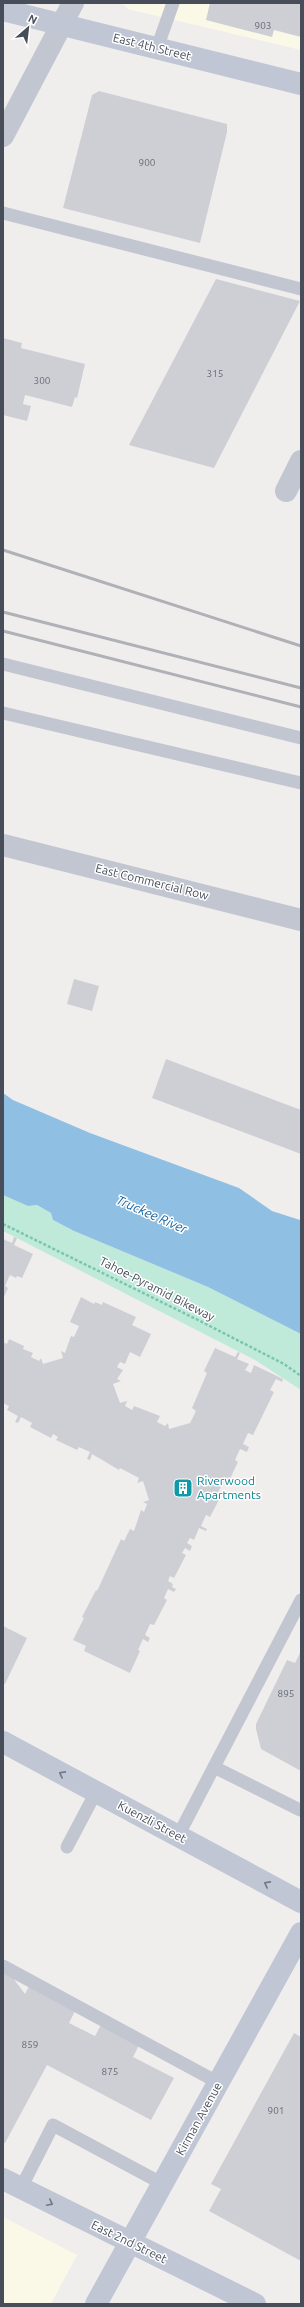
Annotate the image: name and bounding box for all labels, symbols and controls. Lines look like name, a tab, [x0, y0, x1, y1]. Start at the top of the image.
north arrow	[8, 8, 48, 48]
text: N	[26, 12, 39, 26]
house number: 903	[255, 20, 271, 31]
street label: East 4th Street	[112, 31, 193, 63]
house number: 900	[139, 157, 156, 168]
house number: 315	[207, 368, 223, 379]
house number: 300	[34, 375, 51, 386]
street label: East Commercial Row	[94, 861, 211, 902]
water label: Truckee River	[114, 1192, 190, 1236]
street label: Tahoe-Pyramid Bikeway	[98, 1254, 217, 1323]
place label: Riverwood Apartments	[197, 1474, 261, 1501]
building icon: Riverwood Apartments	[172, 1477, 194, 1499]
house number: 895	[278, 1688, 294, 1699]
one-way arrow	[59, 1771, 66, 1778]
street label: Kuenzli Street	[116, 1798, 189, 1845]
one-way arrow	[263, 1881, 271, 1888]
house number: 859	[22, 2039, 38, 2050]
house number: 875	[102, 2066, 118, 2077]
street label: Kirman Avenue	[173, 2080, 224, 2158]
house number: 901	[268, 2105, 284, 2116]
one-way arrow	[46, 2198, 54, 2205]
street label: East 2nd Street	[89, 2218, 169, 2266]

